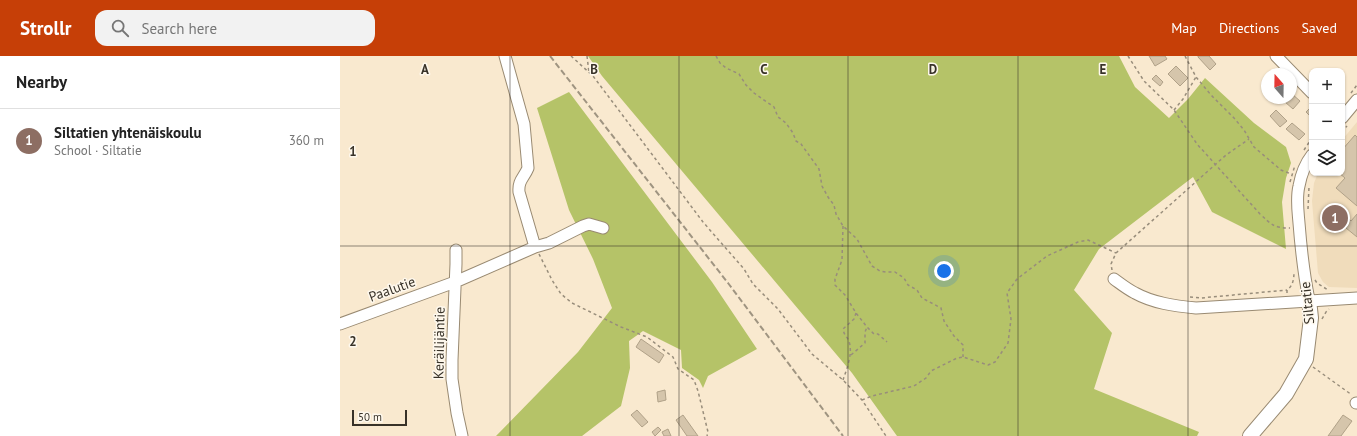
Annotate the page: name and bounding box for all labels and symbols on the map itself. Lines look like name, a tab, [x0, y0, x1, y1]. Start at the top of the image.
text: A	[421, 61, 429, 78]
text: B	[590, 61, 598, 78]
text: C	[760, 61, 768, 78]
text: D	[929, 61, 937, 78]
text: E	[1100, 61, 1107, 78]
north arrow	[1261, 68, 1297, 104]
text: 1	[349, 143, 357, 160]
pin: 1	[1322, 203, 1348, 233]
your location	[934, 261, 954, 281]
street label: Paalutie	[366, 272, 418, 306]
street label: Siltatie	[1296, 281, 1318, 325]
street label: Keräilijäntie	[429, 307, 449, 379]
text: 2	[349, 333, 357, 350]
scale bar	[352, 408, 407, 427]

